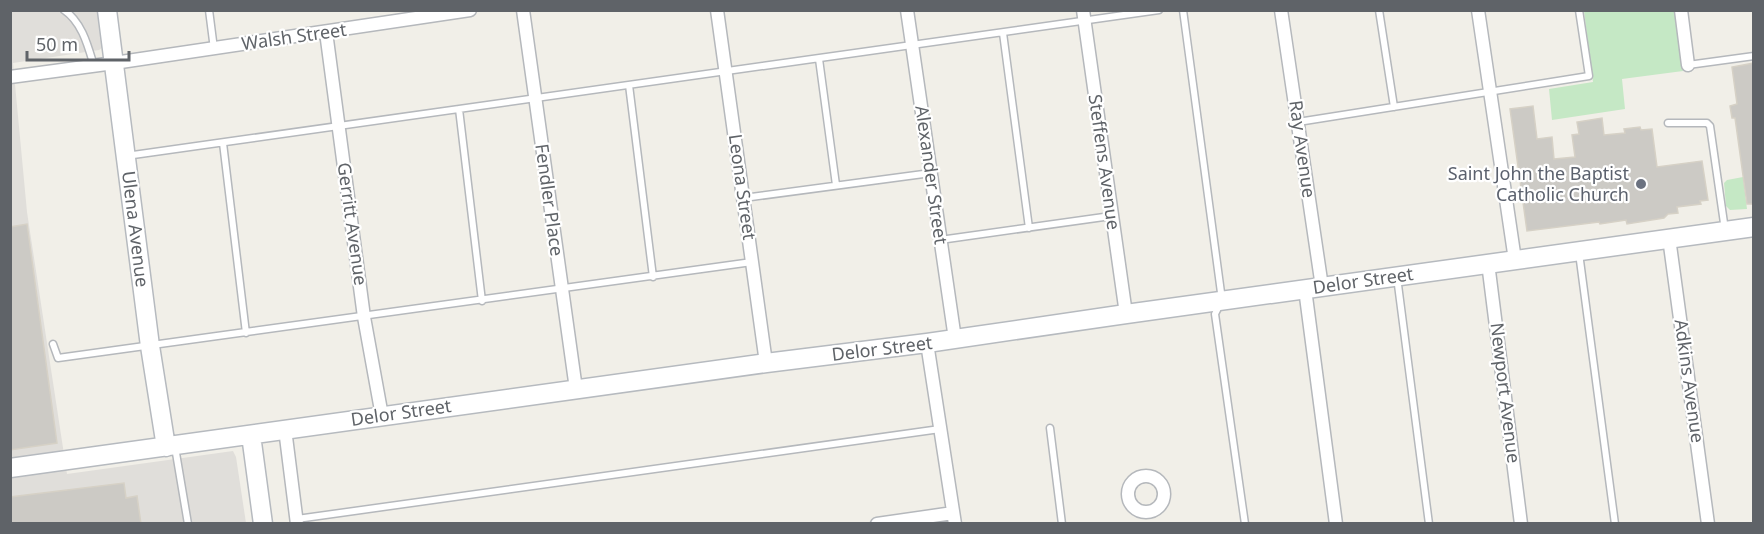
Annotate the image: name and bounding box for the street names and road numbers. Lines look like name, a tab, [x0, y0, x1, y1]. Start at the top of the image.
street label: Walsh Street	[240, 17, 348, 55]
street label: Steffens Avenue	[1084, 93, 1126, 231]
street label: Ray Avenue	[1284, 98, 1322, 199]
street label: Alexander Street	[910, 104, 954, 246]
street label: Leona Street	[724, 132, 762, 242]
street label: Fendler Place	[530, 142, 570, 257]
street label: Gerritt Avenue	[333, 161, 373, 287]
street label: Ulena Avenue	[117, 169, 155, 288]
street label: Delor Street	[1311, 261, 1415, 299]
street label: Adkins Avenue	[1669, 318, 1711, 444]
street label: Newport Avenue	[1485, 321, 1527, 465]
street label: Delor Street	[830, 330, 934, 366]
street label: Delor Street	[349, 393, 453, 431]

